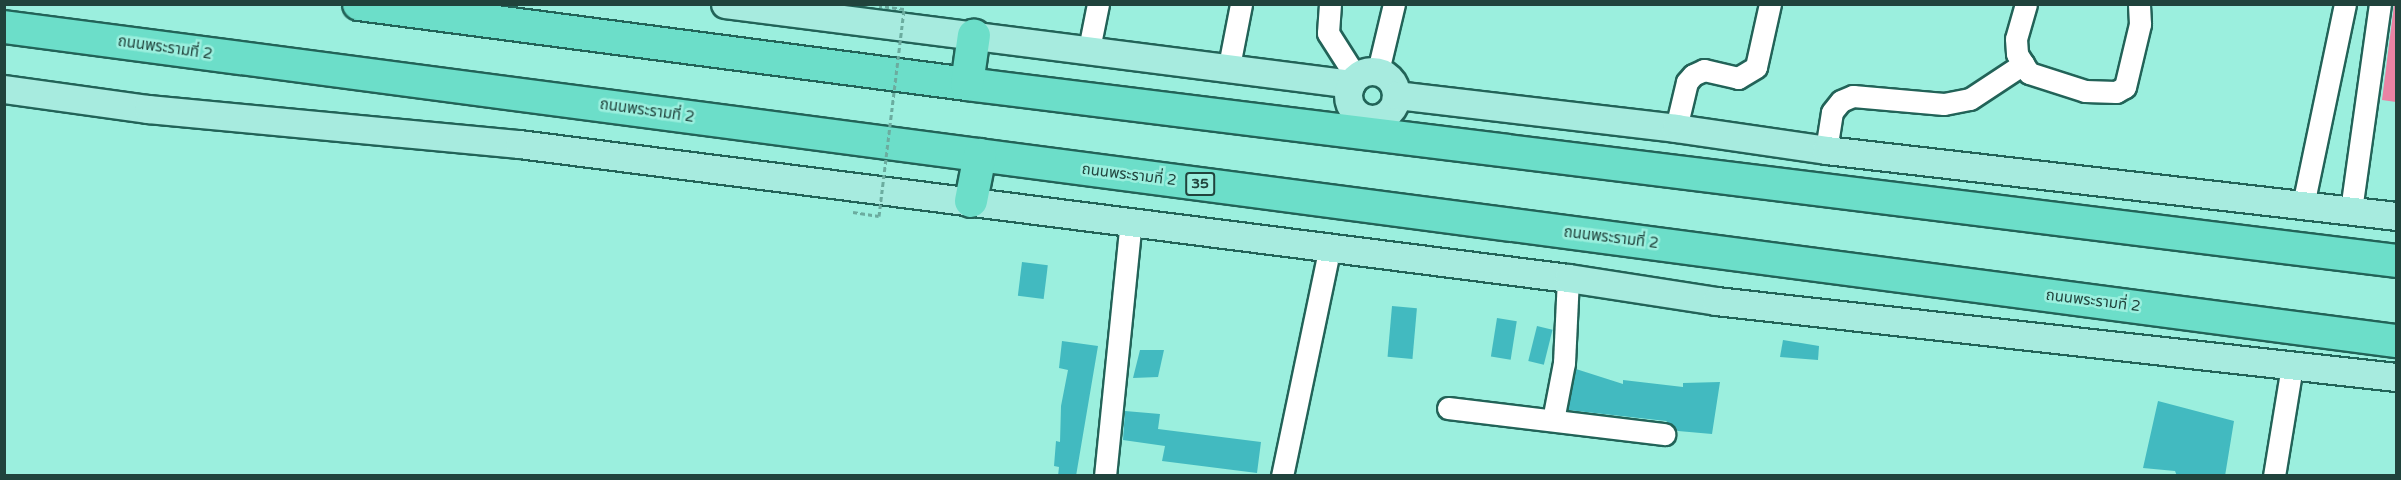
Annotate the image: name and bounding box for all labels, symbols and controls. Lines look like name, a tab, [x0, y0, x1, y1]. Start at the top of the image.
street label: ถนนพระรามที่ 2	[117, 32, 213, 64]
street label: ถนนพระรามที่ 2	[599, 95, 695, 127]
street label: ถนนพระรามที่ 2	[1081, 160, 1177, 190]
road number: 35	[1185, 173, 1215, 195]
street label: ถนนพระรามที่ 2	[1563, 223, 1659, 253]
street label: ถนนพระรามที่ 2	[2045, 286, 2141, 316]

